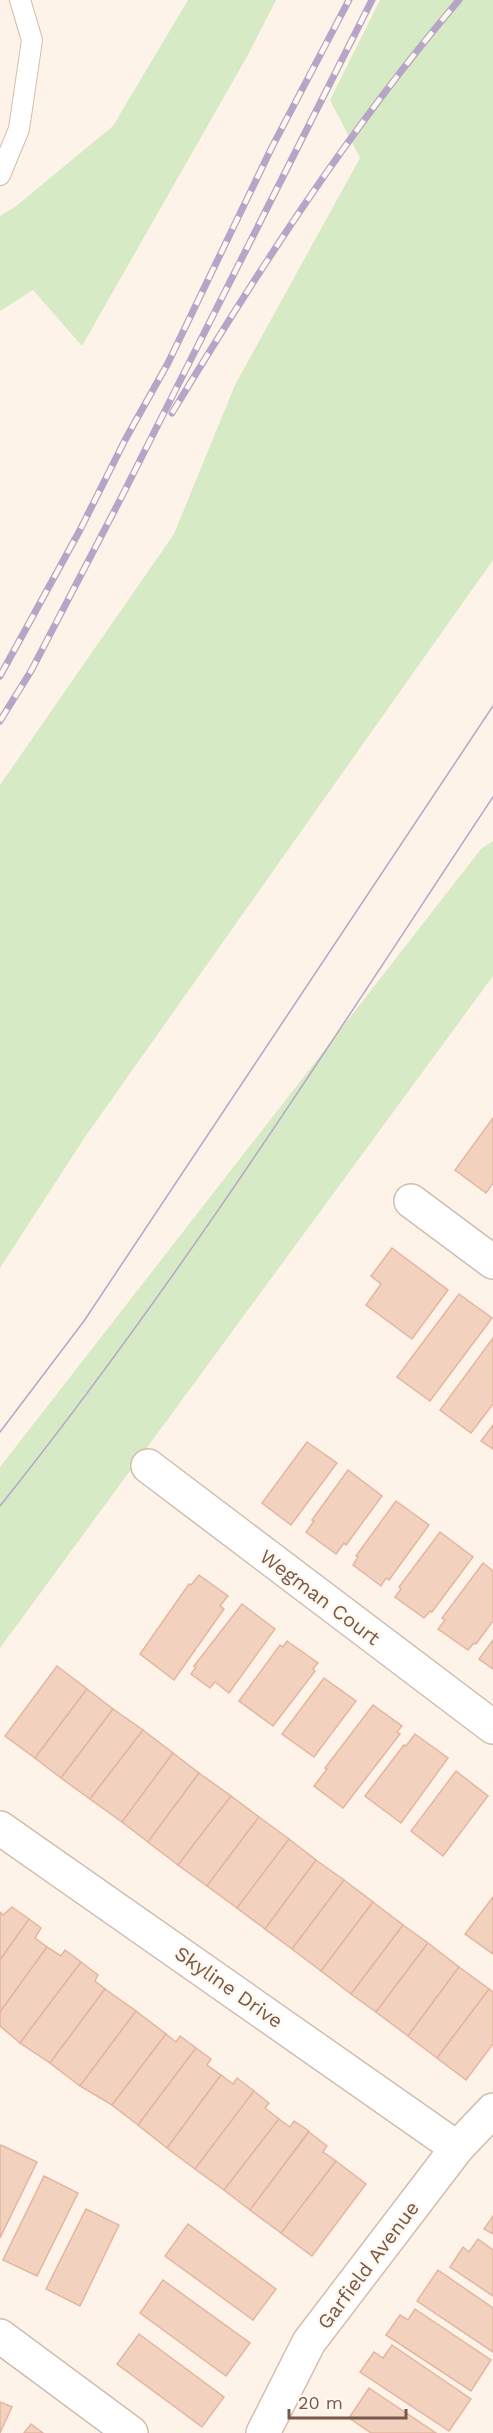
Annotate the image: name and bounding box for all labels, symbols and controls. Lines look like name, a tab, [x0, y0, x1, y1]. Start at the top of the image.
street label: Wegman Court	[255, 1544, 385, 1650]
street label: Skyline Drive	[170, 1941, 288, 2033]
street label: Garfield Avenue	[312, 2196, 424, 2334]
scale bar	[289, 2382, 406, 2420]
text: 20 m	[298, 2392, 343, 2413]

